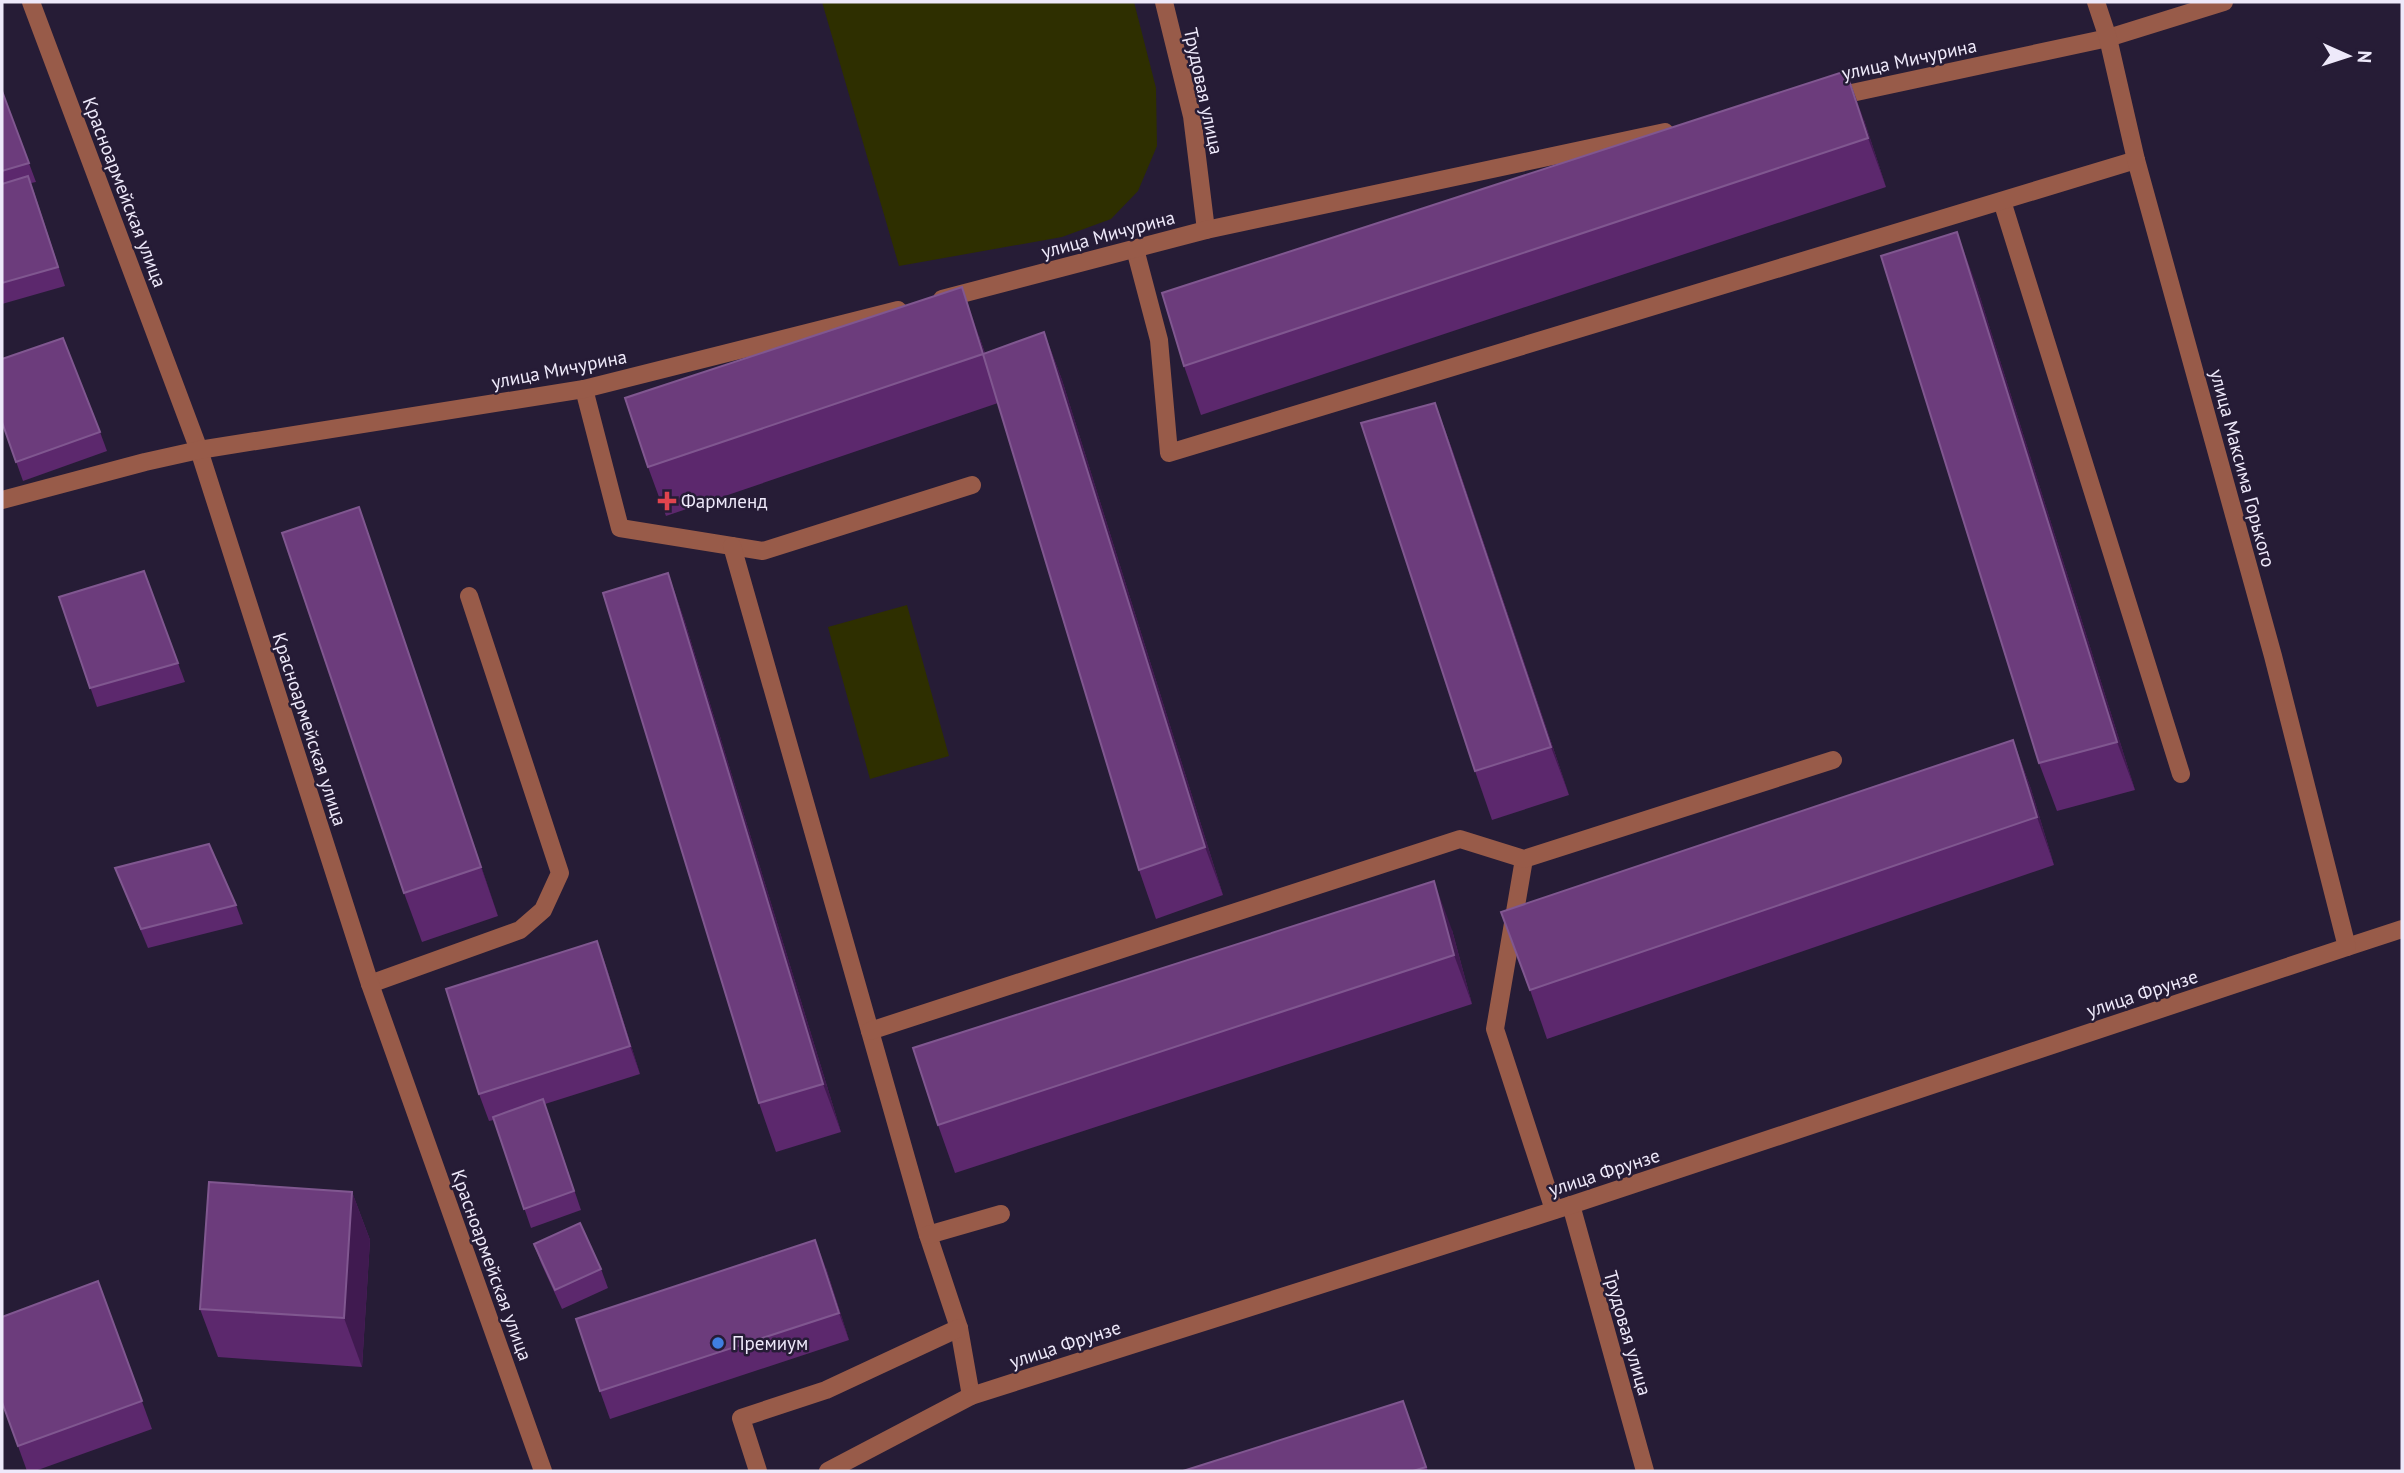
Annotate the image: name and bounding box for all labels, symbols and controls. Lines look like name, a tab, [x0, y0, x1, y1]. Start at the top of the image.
north arrow	[2313, 21, 2383, 91]
street label: Трудовая улица	[1179, 25, 1229, 157]
street label: улица Мичурина	[1839, 33, 1979, 85]
text: N	[2353, 50, 2377, 64]
street label: Красноармейская улица	[78, 93, 172, 291]
street label: улица Мичурина	[1039, 205, 1177, 263]
street label: улица Мичурина	[489, 344, 629, 394]
street label: улица Максима Горького	[2205, 366, 2281, 570]
place label: Фармленд	[681, 489, 768, 513]
marker: Фармленд	[659, 493, 675, 509]
street label: Красноармейская улица	[267, 629, 353, 829]
street label: улица Фрунзе	[2083, 964, 2201, 1022]
street label: улица Фрунзе	[1545, 1143, 1663, 1201]
street label: Красноармейская улица	[446, 1166, 538, 1364]
street label: Трудовая улица	[1599, 1268, 1657, 1398]
street label: улица Фрунзе	[1006, 1315, 1124, 1373]
place label: Премиум	[732, 1331, 808, 1355]
marker: Премиум	[710, 1335, 726, 1351]

